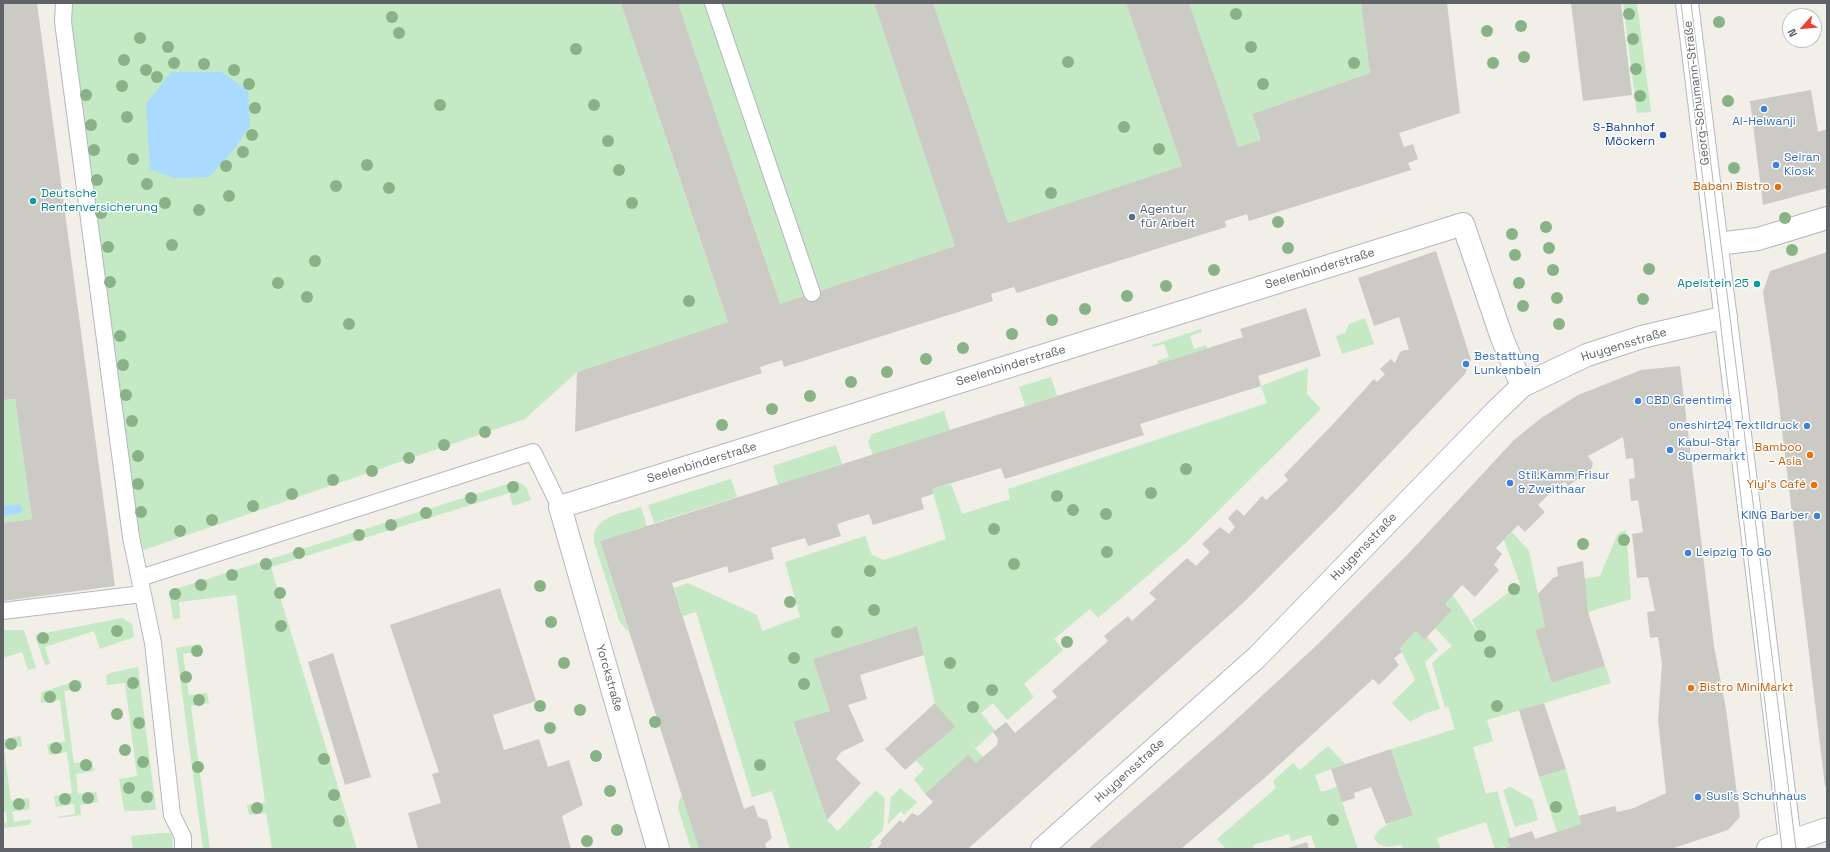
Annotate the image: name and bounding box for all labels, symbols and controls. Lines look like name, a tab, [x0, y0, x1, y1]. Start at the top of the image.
north arrow	[1782, 8, 1822, 48]
street label: Georg-Schumann-Straße	[1681, 20, 1713, 166]
text: N	[1784, 27, 1800, 39]
marker: Al-Helwanji	[1759, 104, 1769, 114]
place label: Al-Helwanji	[1732, 115, 1796, 129]
place label: S-Bahnhof Möckern	[1593, 121, 1655, 149]
marker: S-Bahnhof Möckern	[1658, 130, 1668, 140]
place label: Seiran Kiosk	[1784, 151, 1820, 179]
marker: Seiran Kiosk	[1771, 160, 1781, 170]
place label: Babani Bistro	[1693, 180, 1770, 194]
marker: Babani Bistro	[1773, 182, 1783, 192]
place label: Deutsche Rentenversicherung	[41, 187, 158, 215]
marker: Deutsche Rentenversicherung	[28, 196, 38, 206]
place label: Agentur für Arbeit	[1140, 203, 1196, 231]
marker: Agentur für Arbeit	[1127, 212, 1137, 222]
street label: Seelenbinderstraße	[1263, 245, 1377, 293]
place label: Apelstein 25	[1677, 277, 1749, 291]
marker: Apelstein 25	[1752, 279, 1762, 289]
street label: Huygensstraße	[1580, 325, 1668, 365]
street label: Seelenbinderstraße	[954, 342, 1068, 390]
place label: Bestattung Lunkenbein	[1474, 350, 1541, 378]
marker: Bestattung Lunkenbein	[1461, 359, 1471, 369]
place label: CBD Greentime	[1646, 394, 1732, 408]
marker: CBD Greentime	[1633, 396, 1643, 406]
place label: oneshirt24 Textildruck	[1669, 419, 1799, 433]
marker: oneshirt24 Textildruck	[1802, 421, 1812, 431]
place label: Kabul-Star Supermarkt	[1678, 436, 1746, 464]
street label: Seelenbinderstraße	[645, 439, 759, 487]
place label: Bamboo – Asia	[1754, 441, 1802, 469]
marker: Kabul-Star Supermarkt	[1665, 445, 1675, 455]
marker: Bamboo – Asia	[1805, 450, 1815, 460]
place label: Stil.Kamm Frisur & Zweithaar	[1518, 469, 1610, 497]
marker: Stil.Kamm Frisur & Zweithaar	[1505, 478, 1515, 488]
place label: Yiyi's Café	[1747, 478, 1806, 492]
marker: Yiyi's Café	[1809, 480, 1819, 490]
place label: KING Barber	[1741, 509, 1809, 523]
street label: Huygensstraße	[1328, 510, 1400, 584]
marker: KING Barber	[1812, 511, 1822, 521]
place label: Leipzig To Go	[1696, 546, 1772, 560]
marker: Leipzig To Go	[1683, 548, 1693, 558]
street label: Yorckstraße	[593, 643, 625, 713]
place label: Bistro MiniMarkt	[1699, 681, 1794, 695]
marker: Bistro MiniMarkt	[1686, 683, 1696, 693]
street label: Huygensstraße	[1092, 736, 1168, 806]
place label: Susi's Schuhhaus	[1706, 790, 1807, 804]
marker: Susi's Schuhhaus	[1693, 792, 1703, 802]

